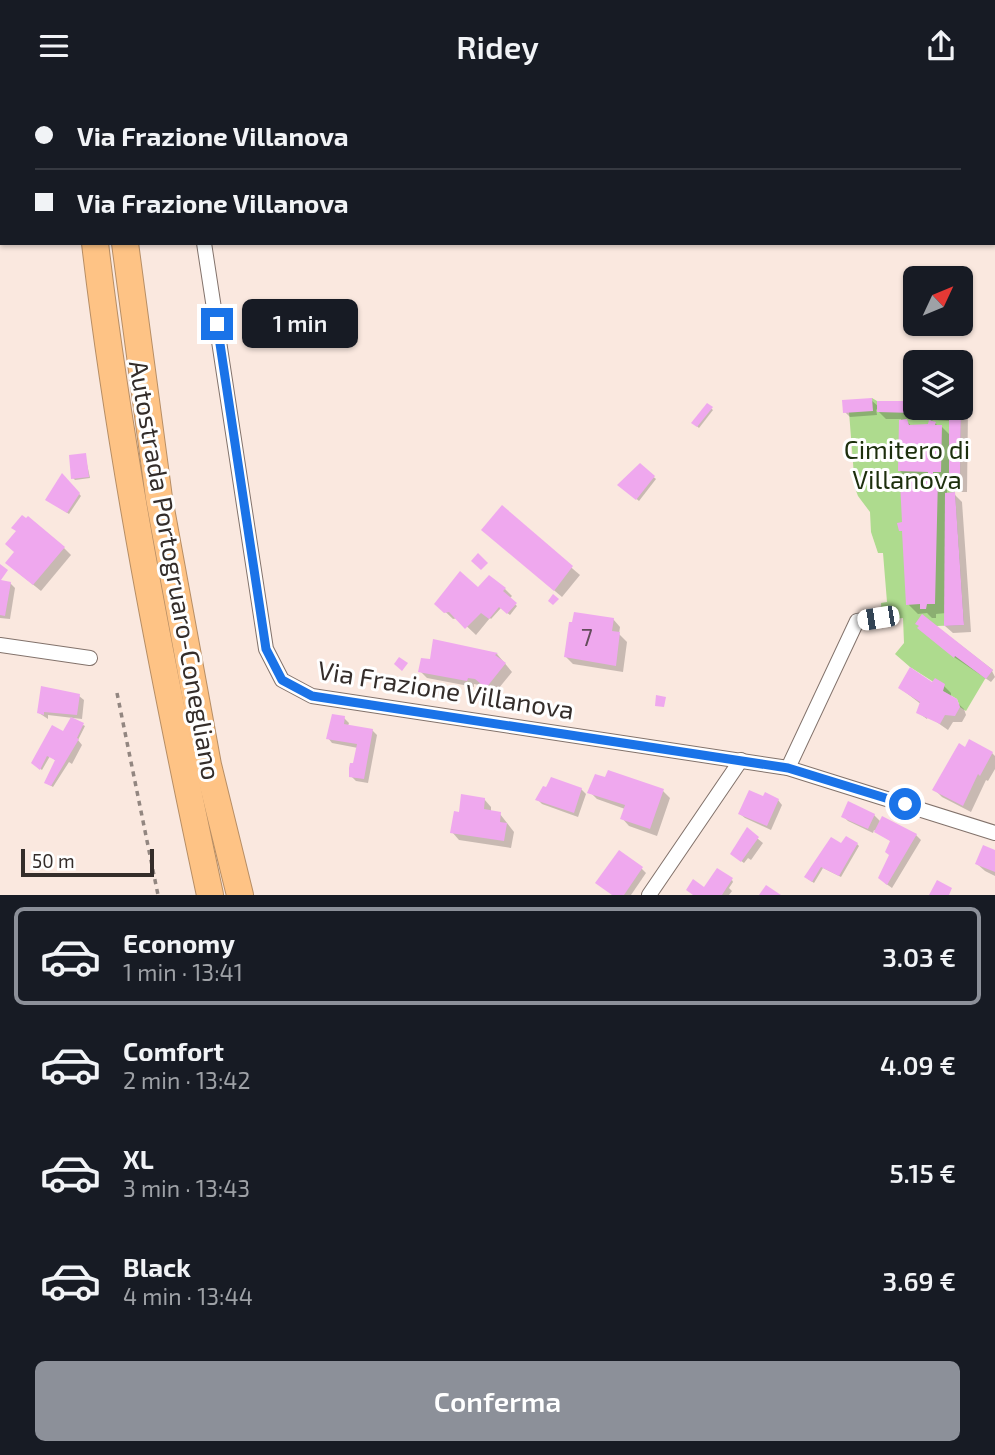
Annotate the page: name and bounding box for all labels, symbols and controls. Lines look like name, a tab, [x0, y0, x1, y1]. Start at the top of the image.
icon: menu	[35, 27, 73, 65]
text: Ridey	[456, 27, 539, 65]
icon: share	[922, 27, 960, 65]
text: Via Frazione Villanova	[77, 120, 348, 151]
text: Via Frazione Villanova	[77, 187, 348, 218]
north arrow	[903, 266, 973, 336]
map controls	[903, 266, 973, 420]
callout: 1 min	[242, 299, 357, 349]
route end	[201, 308, 233, 340]
text: 1 min	[273, 309, 327, 337]
button: layers	[903, 350, 973, 420]
street label: Autostrada Portogruaro-Conegliano	[124, 358, 228, 782]
park label: Cimitero di Villanova	[844, 433, 970, 494]
car	[856, 604, 901, 632]
house number: 7	[581, 623, 593, 651]
street label: Via Frazione Villanova	[316, 653, 576, 725]
route start	[889, 788, 921, 820]
scale bar	[21, 846, 154, 878]
text: 50 m	[32, 849, 75, 872]
icon: car	[39, 925, 102, 988]
text: Economy	[123, 927, 235, 958]
text: 3.03 €	[882, 941, 956, 972]
text: 1 min · 13:41	[123, 958, 243, 986]
icon: car	[39, 1033, 102, 1096]
text: Comfort	[123, 1035, 224, 1066]
text: 4.09 €	[880, 1049, 956, 1080]
text: 2 min · 13:42	[123, 1066, 250, 1094]
icon: car	[39, 1141, 102, 1204]
text: XL	[123, 1143, 154, 1174]
text: 5.15 €	[889, 1157, 956, 1188]
text: 3 min · 13:43	[123, 1174, 250, 1202]
icon: car	[39, 1249, 102, 1312]
text: Black	[123, 1251, 191, 1282]
text: 3.69 €	[883, 1265, 956, 1296]
text: 4 min · 13:44	[123, 1282, 253, 1310]
button: Conferma	[35, 1361, 960, 1441]

